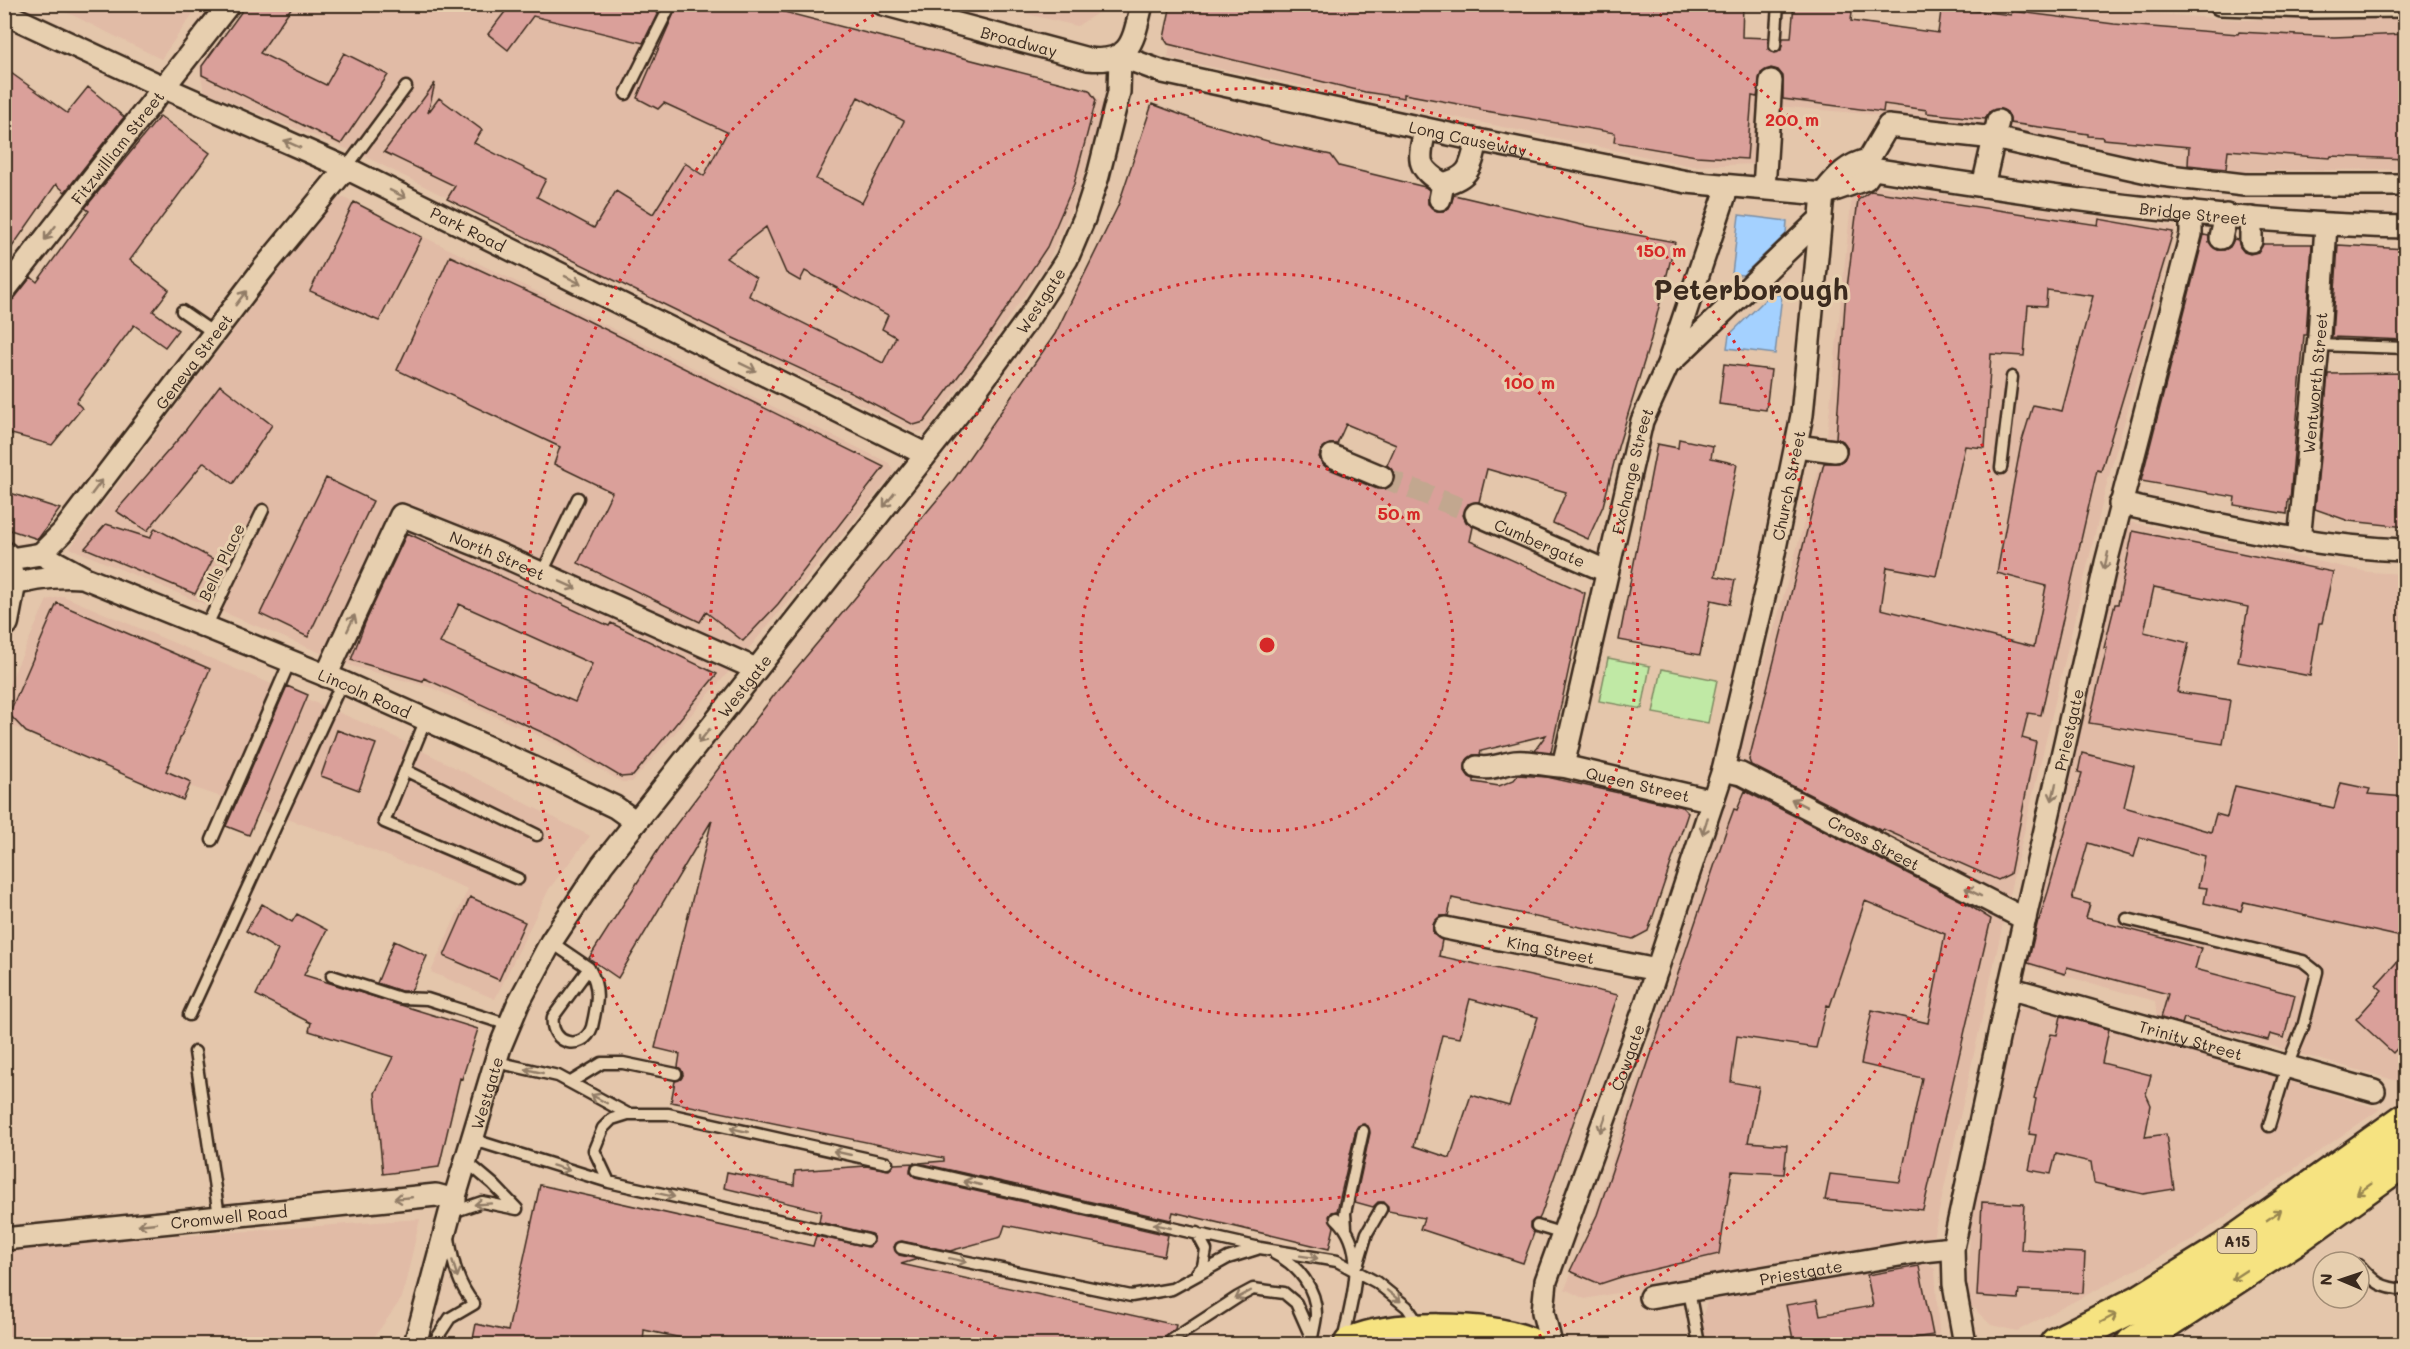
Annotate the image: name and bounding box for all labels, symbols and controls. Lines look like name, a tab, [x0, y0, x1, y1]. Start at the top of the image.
street label: Broadway	[979, 20, 1060, 61]
street label: Fitzwilliam Street	[66, 86, 168, 208]
text: 200 m	[1765, 107, 1819, 131]
street label: Long Causeway	[1407, 115, 1529, 160]
one-way arrow	[284, 138, 302, 149]
one-way arrow	[389, 188, 407, 200]
street label: Bridge Street	[2138, 197, 2248, 229]
street label: Park Road	[427, 201, 509, 256]
one-way arrow	[43, 225, 56, 241]
text: 150 m	[1636, 238, 1686, 262]
street label: Westgate	[1011, 263, 1069, 338]
district label: Peterborough	[1654, 271, 1848, 307]
one-way arrow	[564, 275, 582, 287]
one-way arrow	[234, 290, 247, 306]
street label: Geneva Street	[150, 309, 236, 413]
street label: Wentworth Street	[2297, 311, 2331, 454]
one-way arrow	[738, 361, 756, 373]
text: 100 m	[1503, 370, 1555, 394]
street label: Exchange Street	[1606, 404, 1657, 536]
street label: Church Street	[1766, 428, 1809, 542]
one-way arrow	[91, 479, 104, 495]
one-way arrow	[882, 492, 895, 508]
text: 50 m	[1378, 501, 1420, 525]
street label: Cumbergate	[1491, 513, 1589, 571]
street label: Bells Place	[193, 520, 249, 604]
street label: North Street	[447, 525, 549, 584]
one-way arrow	[2100, 551, 2112, 570]
one-way arrow	[559, 580, 577, 591]
one-way arrow	[346, 614, 357, 632]
centre of rings	[1257, 635, 1277, 655]
street label: Westgate	[712, 650, 775, 721]
street label: Lincoln Road	[315, 663, 414, 722]
street label: Priestgate	[2048, 686, 2088, 773]
one-way arrow	[697, 728, 710, 744]
street label: Queen Street	[1584, 761, 1692, 806]
one-way arrow	[2048, 782, 2060, 801]
one-way arrow	[1791, 797, 1809, 808]
street label: Cross Street	[1825, 810, 1924, 874]
one-way arrow	[1699, 816, 1710, 835]
one-way arrow	[1964, 886, 1982, 897]
street label: King Street	[1505, 930, 1597, 968]
street label: Trinity Street	[2136, 1015, 2245, 1064]
street label: Cowgate	[1605, 1021, 1648, 1094]
street label: Westgate	[465, 1054, 507, 1132]
one-way arrow	[525, 1064, 544, 1076]
one-way arrow	[591, 1093, 609, 1104]
one-way arrow	[1597, 1114, 1608, 1133]
one-way arrow	[730, 1124, 750, 1135]
one-way arrow	[833, 1147, 852, 1158]
one-way arrow	[551, 1163, 570, 1174]
one-way arrow	[963, 1176, 982, 1188]
one-way arrow	[2357, 1183, 2373, 1195]
one-way arrow	[656, 1190, 676, 1201]
one-way arrow	[394, 1193, 414, 1204]
one-way arrow	[474, 1199, 494, 1210]
street label: Cromwell Road	[169, 1200, 288, 1232]
one-way arrow	[2265, 1209, 2282, 1221]
one-way arrow	[138, 1219, 158, 1230]
one-way arrow	[1153, 1219, 1172, 1231]
road number: A15	[2218, 1229, 2256, 1253]
north arrow	[2311, 1250, 2371, 1310]
one-way arrow	[1299, 1251, 1318, 1262]
street label: Priestgate	[1758, 1254, 1844, 1289]
one-way arrow	[948, 1255, 967, 1267]
one-way arrow	[450, 1259, 461, 1278]
one-way arrow	[2230, 1269, 2247, 1282]
text: N	[2315, 1273, 2336, 1286]
one-way arrow	[1235, 1289, 1252, 1301]
one-way arrow	[1386, 1290, 1402, 1303]
one-way arrow	[2100, 1312, 2117, 1324]

